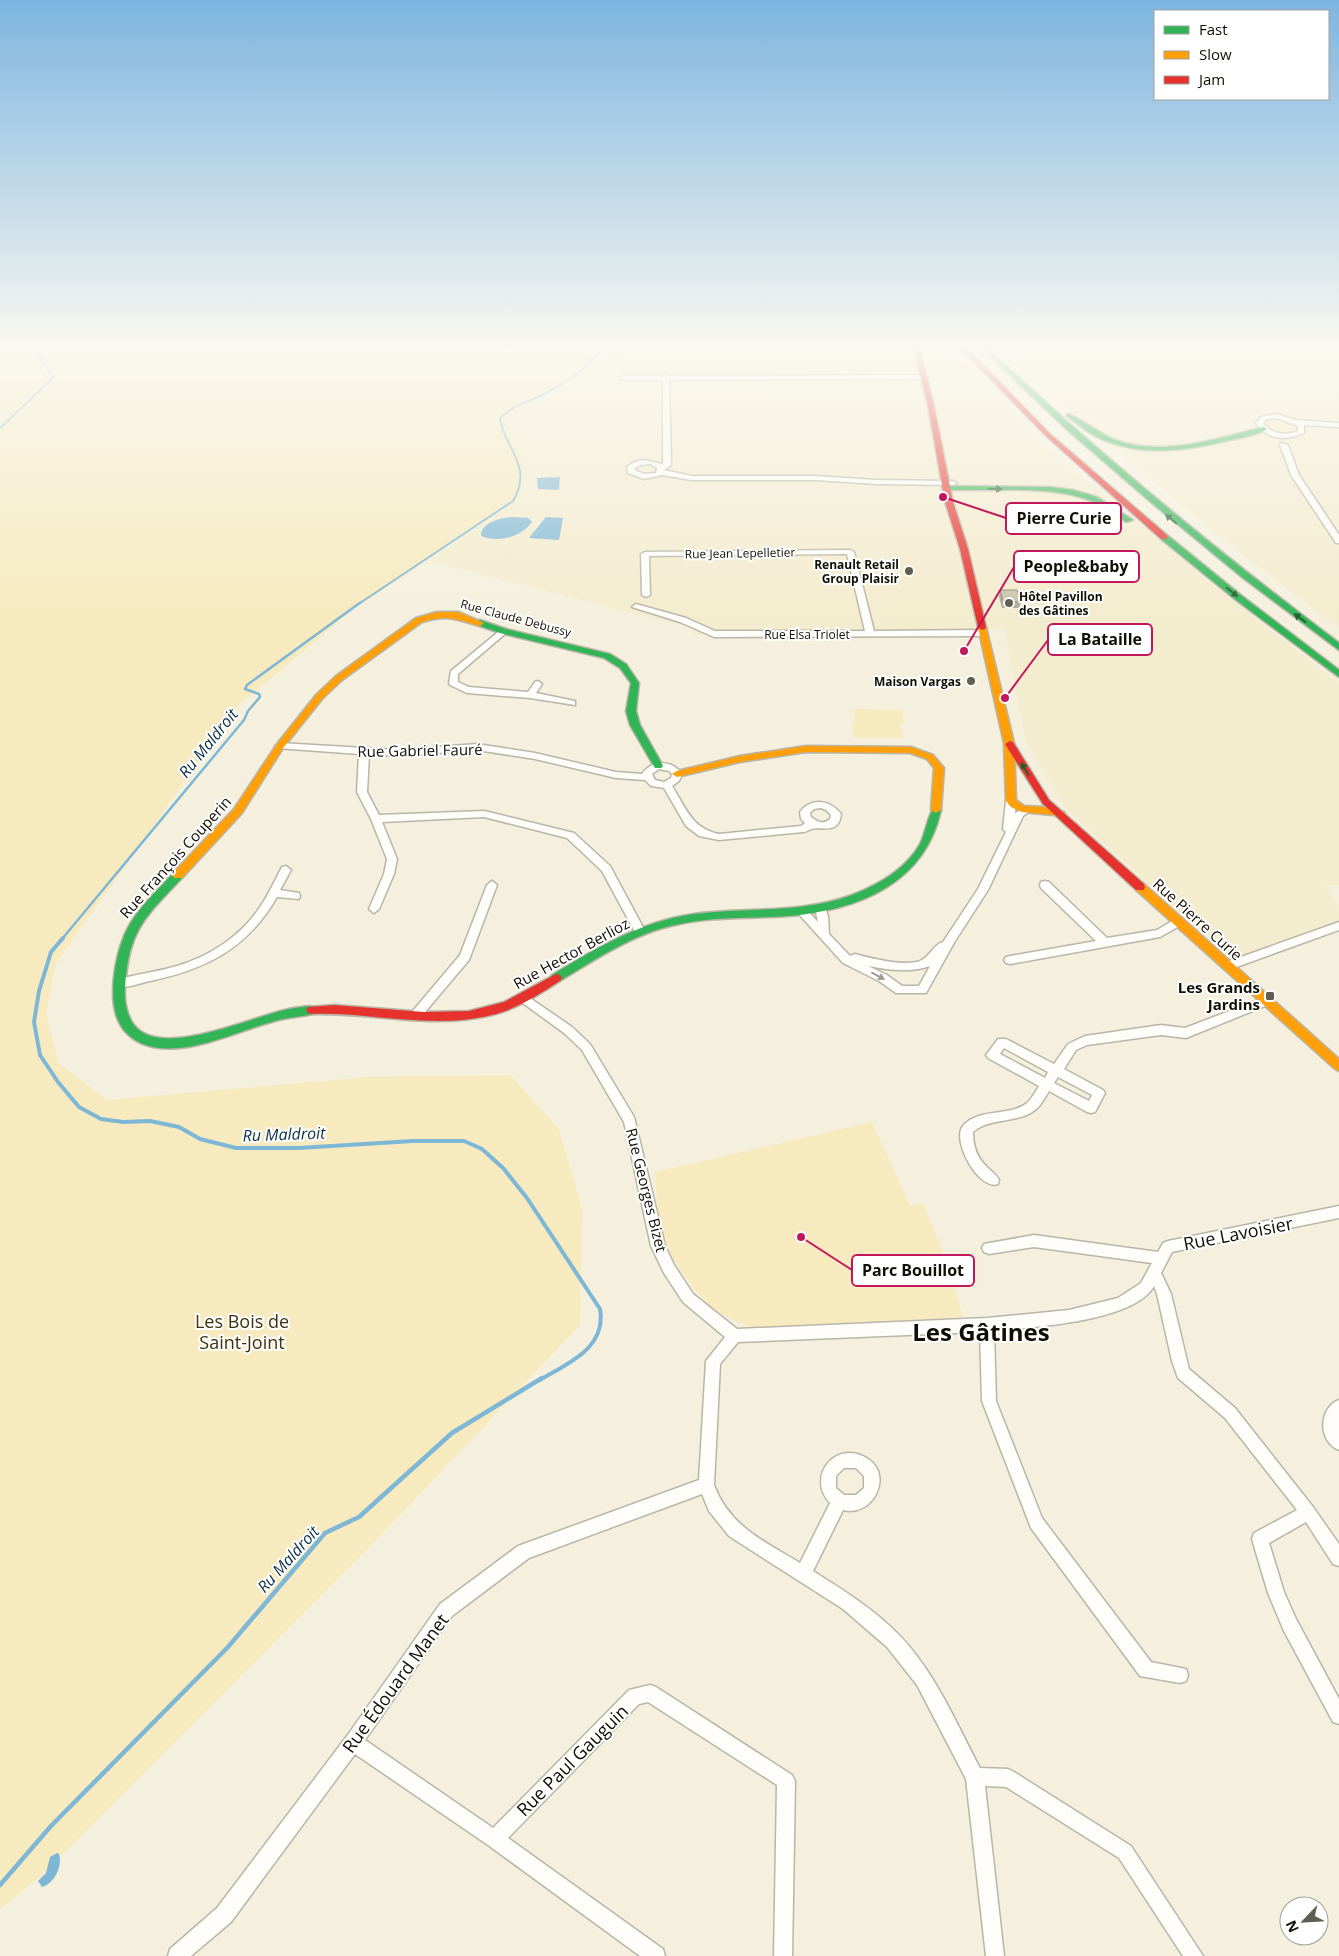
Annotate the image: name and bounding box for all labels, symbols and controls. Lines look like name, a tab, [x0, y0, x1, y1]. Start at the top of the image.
legend	[1154, 10, 1329, 100]
text: Fast	[1199, 19, 1228, 39]
text: Slow	[1199, 44, 1232, 64]
text: Jam	[1197, 69, 1225, 89]
one-way arrow	[987, 485, 1003, 493]
callout: Pierre Curie	[1006, 503, 1121, 534]
text: Pierre Curie	[1017, 507, 1111, 529]
one-way arrow	[1165, 513, 1178, 524]
street label: Rue Jean Lepelletier	[685, 544, 796, 562]
callout: People&baby	[1014, 551, 1139, 582]
text: People&baby	[1024, 555, 1129, 577]
place label: Renault Retail Group Plaisir	[814, 556, 900, 587]
marker: Renault Retail Group Plaisir	[903, 565, 915, 577]
one-way arrow	[1225, 587, 1238, 598]
place label: Hôtel Pavillon des Gâtines	[1019, 588, 1103, 619]
street label: Rue Claude Debussy	[459, 595, 574, 641]
marker: Hôtel Pavillon des Gâtines	[1003, 597, 1015, 609]
one-way arrow	[1294, 613, 1307, 624]
callout: La Bataille	[1048, 624, 1152, 655]
street label: Rue Elsa Triolet	[764, 626, 850, 643]
text: La Bataille	[1058, 628, 1142, 650]
place label: Maison Vargas	[874, 673, 961, 690]
marker: Maison Vargas	[965, 675, 977, 687]
water label: Ru Maldroit	[173, 703, 243, 782]
street label: Rue Gabriel Fauré	[357, 739, 483, 761]
one-way arrow	[1020, 762, 1029, 775]
street label: Rue François Couperin	[115, 792, 235, 922]
street label: Rue Pierre Curie	[1149, 874, 1247, 964]
street label: Rue Hector Berlioz	[509, 913, 633, 993]
one-way arrow	[871, 972, 885, 980]
place label: Les Grands Jardins	[1178, 977, 1260, 1014]
marker: Les Grands Jardins	[1264, 990, 1276, 1002]
water label: Ru Maldroit	[242, 1122, 327, 1146]
street label: Rue Georges Bizet	[622, 1126, 672, 1254]
street label: Rue Lavoisier	[1181, 1210, 1296, 1255]
callout: Parc Bouillot	[852, 1255, 974, 1286]
text: Parc Bouillot	[862, 1259, 964, 1281]
park label: Les Bois de Saint-Joint	[195, 1309, 289, 1354]
district label: Les Gâtines	[912, 1315, 1050, 1348]
water label: Ru Maldroit	[252, 1520, 324, 1597]
street label: Rue Édouard Manet	[336, 1609, 454, 1757]
street label: Rue Paul Gauguin	[511, 1699, 633, 1821]
north arrow	[1279, 1896, 1329, 1946]
text: N	[1281, 1918, 1303, 1936]

